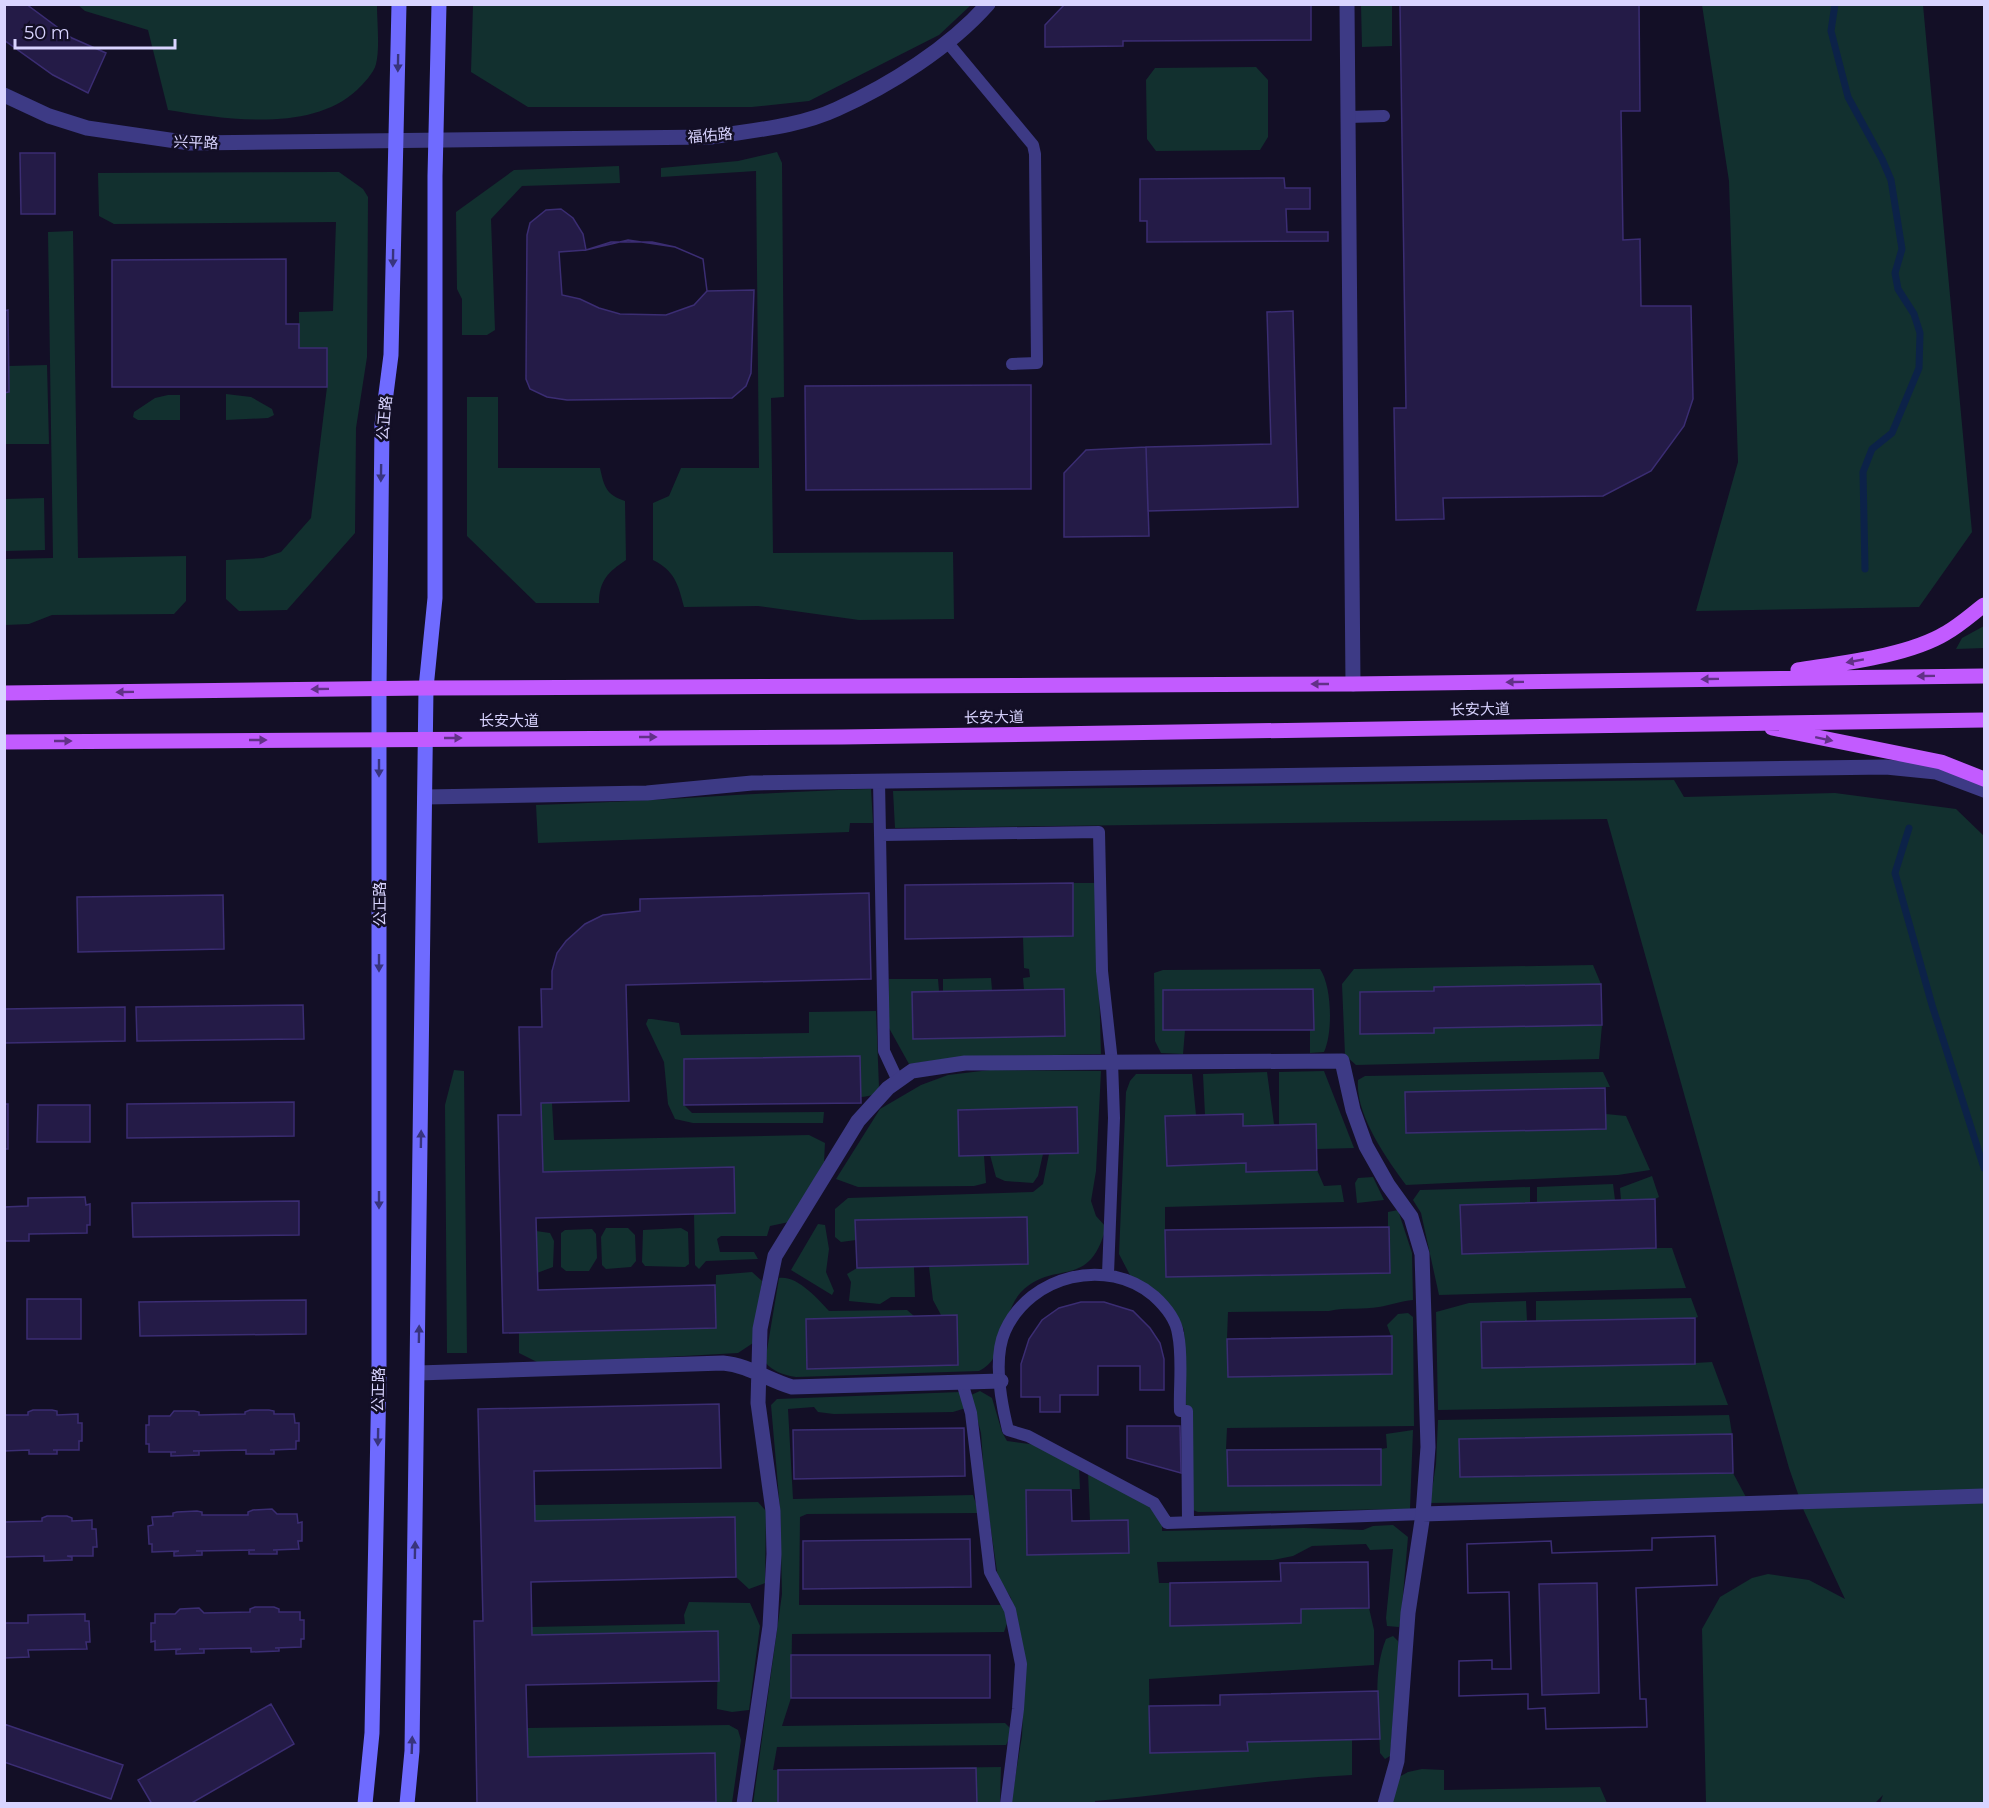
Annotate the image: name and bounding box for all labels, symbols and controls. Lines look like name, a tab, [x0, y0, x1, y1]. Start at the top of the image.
scale bar	[15, 12, 176, 50]
text: 50 m	[24, 22, 70, 44]
one-way arrow	[393, 53, 403, 72]
street label: 福佑路	[687, 124, 733, 146]
street label: 兴平路	[173, 132, 219, 152]
one-way arrow	[388, 248, 397, 267]
street label: 公正路	[373, 395, 395, 441]
one-way arrow	[376, 464, 386, 483]
one-way arrow	[1846, 657, 1865, 666]
one-way arrow	[1917, 671, 1936, 681]
one-way arrow	[1701, 674, 1720, 684]
one-way arrow	[1506, 677, 1525, 687]
one-way arrow	[1311, 679, 1330, 689]
one-way arrow	[311, 684, 330, 694]
one-way arrow	[116, 687, 135, 696]
street label: 长安大道	[1450, 699, 1510, 719]
street label: 长安大道	[964, 707, 1024, 727]
street label: 长安大道	[479, 711, 539, 730]
one-way arrow	[638, 732, 657, 742]
one-way arrow	[443, 733, 462, 743]
one-way arrow	[248, 735, 267, 745]
one-way arrow	[1815, 735, 1833, 745]
one-way arrow	[53, 736, 72, 746]
one-way arrow	[374, 759, 384, 778]
street label: 公正路	[370, 881, 389, 927]
one-way arrow	[374, 954, 384, 973]
one-way arrow	[416, 1130, 426, 1149]
one-way arrow	[374, 1191, 384, 1210]
one-way arrow	[414, 1325, 423, 1344]
street label: 公正路	[368, 1367, 388, 1413]
one-way arrow	[373, 1428, 383, 1447]
one-way arrow	[410, 1541, 420, 1560]
one-way arrow	[407, 1736, 416, 1755]

